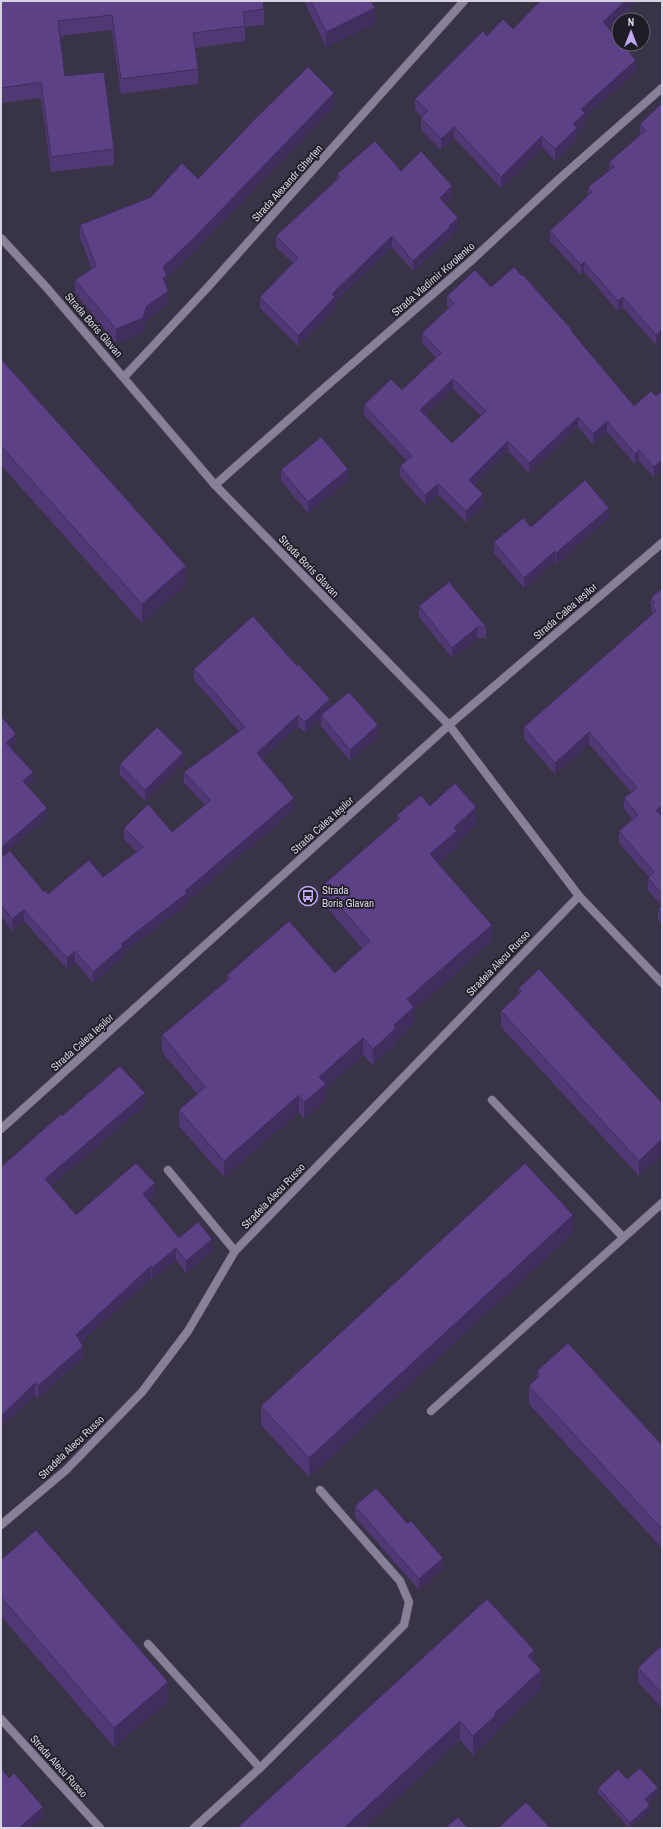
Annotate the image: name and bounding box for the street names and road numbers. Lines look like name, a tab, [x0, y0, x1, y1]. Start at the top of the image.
street label: Strada Alexandr Gherțen	[249, 141, 325, 225]
street label: Strada Vladimir Korolenko	[388, 239, 478, 319]
street label: Strada Boris Glavan	[62, 290, 126, 360]
street label: Strada Boris Glavan	[276, 532, 342, 600]
street label: Strada Calea Ieșilor	[530, 580, 600, 642]
street label: Strada Calea Ieșilor	[288, 793, 356, 857]
street label: Stradela Alecu Russo	[463, 927, 533, 999]
street label: Strada Calea Ieșilor	[48, 1010, 116, 1074]
street label: Stradela Alecu Russo	[238, 1160, 308, 1232]
street label: Stradela Alecu Russo	[35, 1412, 107, 1482]
street label: Strada Alecu Russo	[27, 1732, 91, 1800]

